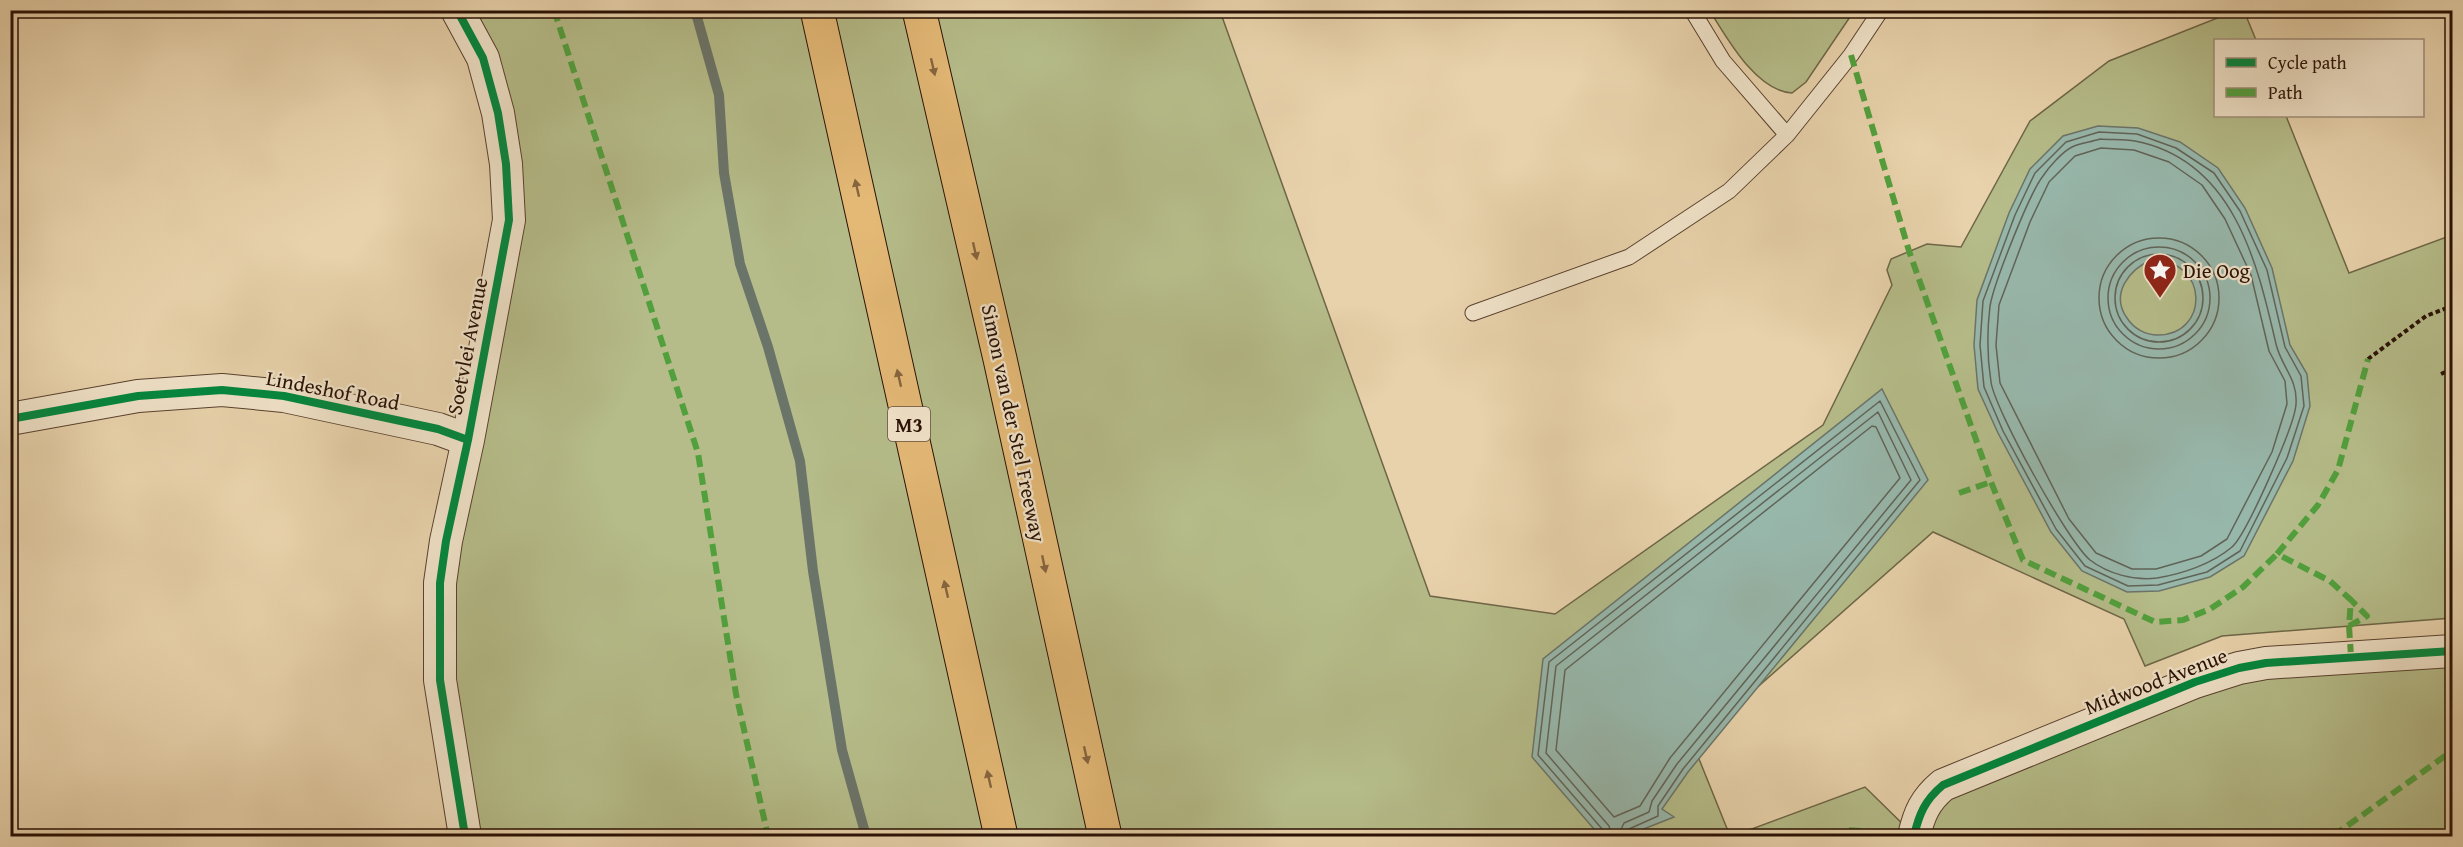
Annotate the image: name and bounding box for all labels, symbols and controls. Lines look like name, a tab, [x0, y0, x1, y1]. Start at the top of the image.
legend	[2214, 39, 2424, 117]
text: Cycle path	[2268, 49, 2347, 76]
one-way arrow	[928, 58, 938, 77]
text: Path	[2268, 79, 2303, 106]
one-way arrow	[851, 179, 861, 197]
one-way arrow	[971, 242, 981, 260]
place icon: Die Oog	[2142, 252, 2178, 299]
place label: Die Oog	[2183, 255, 2251, 286]
street label: Soetvlei Avenue	[438, 274, 496, 417]
street label: Simon van der Stel Freeway	[974, 301, 1054, 545]
street label: Lindeshof Road	[264, 362, 403, 418]
one-way arrow	[894, 369, 903, 388]
road number: M3	[888, 407, 930, 441]
one-way arrow	[1040, 555, 1050, 574]
one-way arrow	[941, 579, 950, 598]
street label: Midwood Avenue	[2080, 639, 2232, 722]
one-way arrow	[1082, 746, 1092, 764]
one-way arrow	[983, 770, 993, 789]

